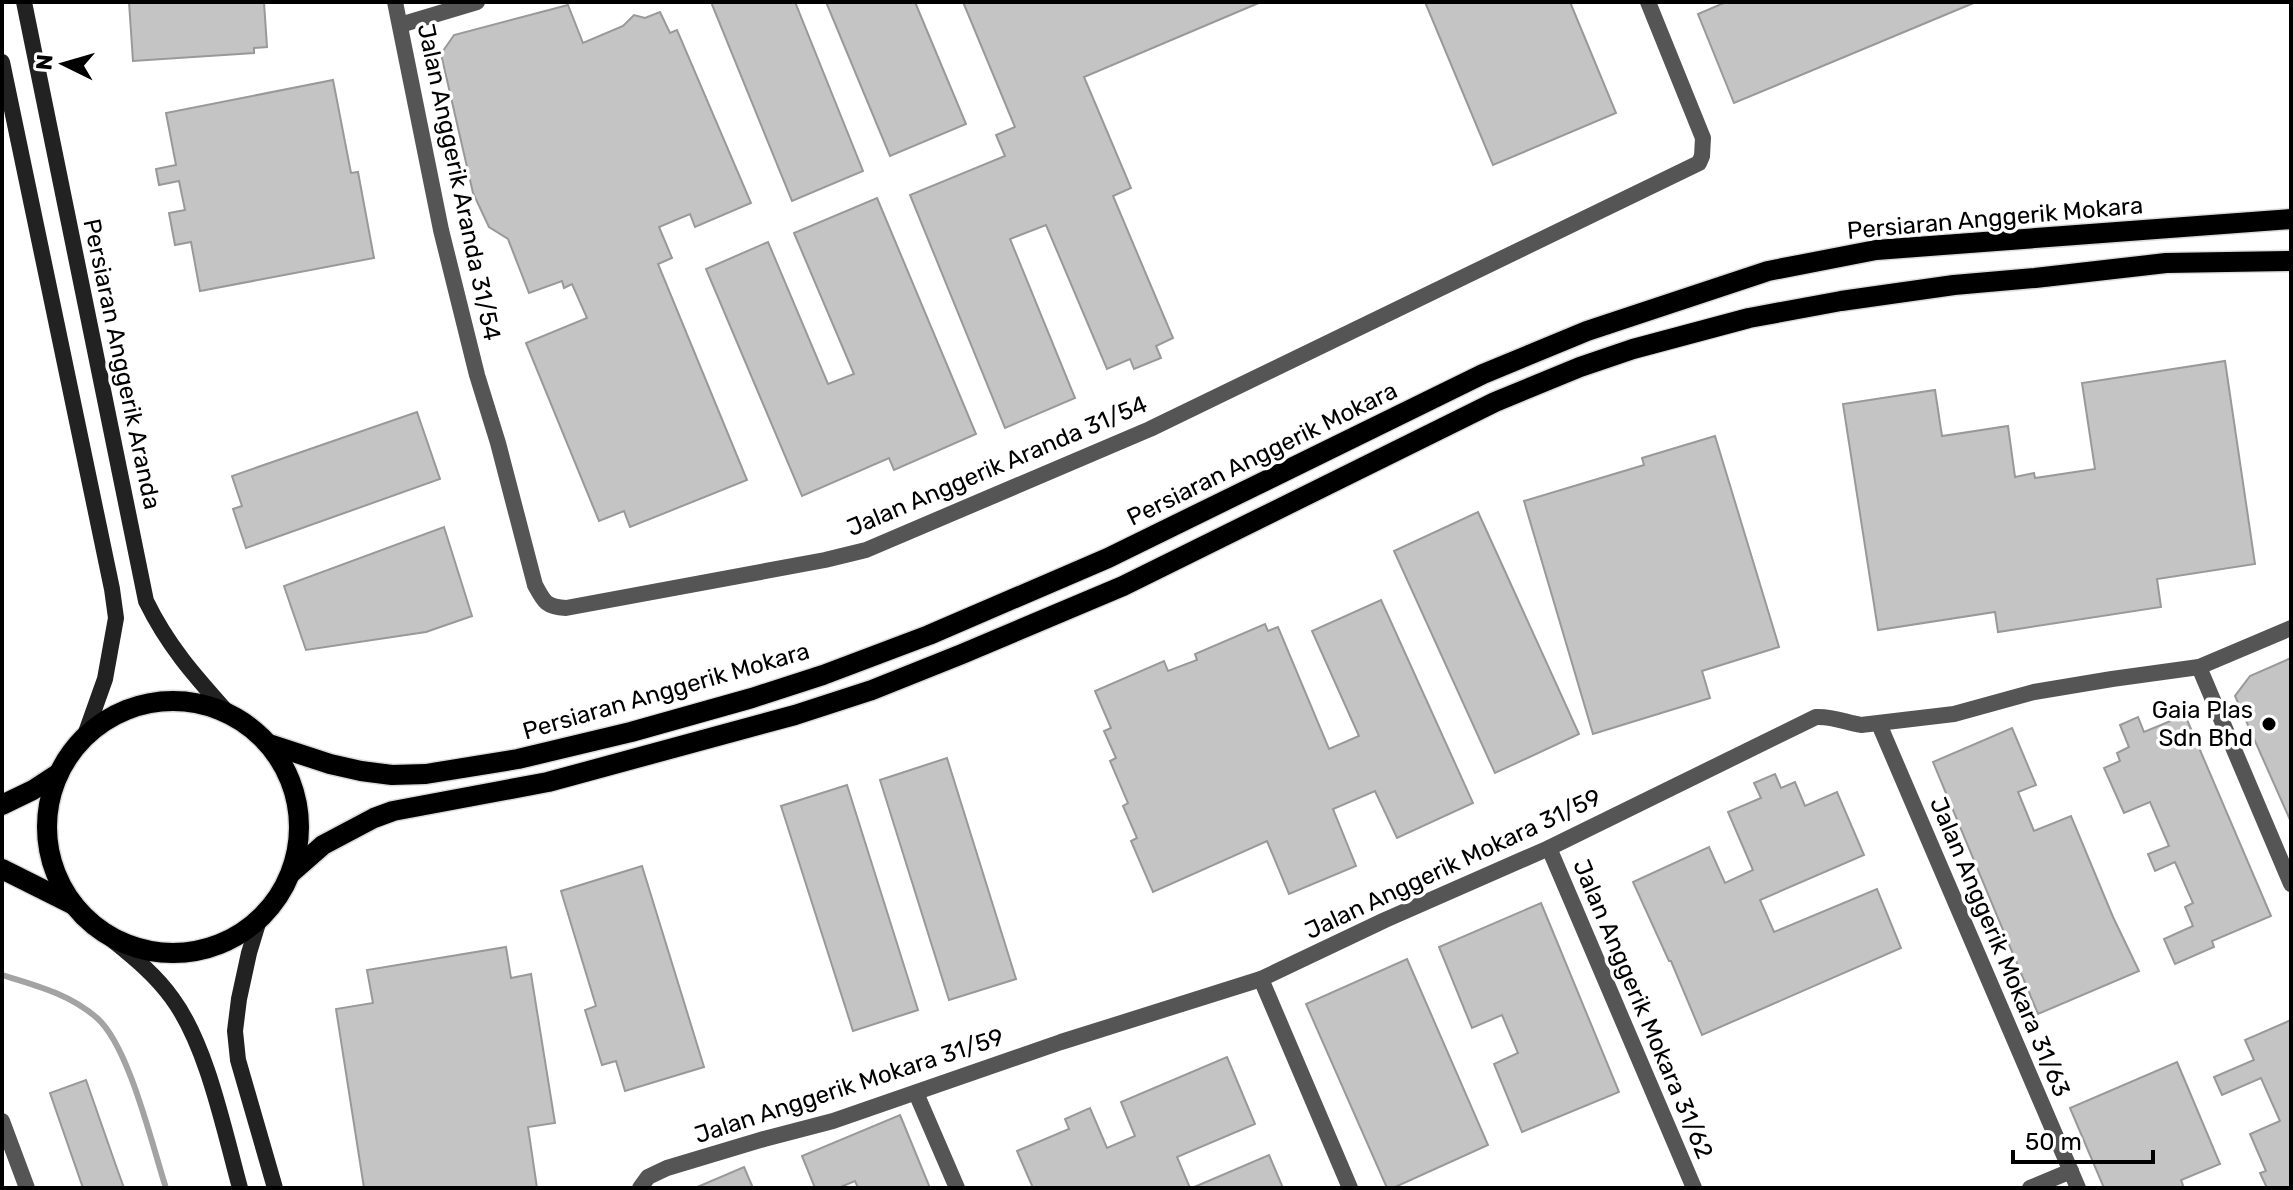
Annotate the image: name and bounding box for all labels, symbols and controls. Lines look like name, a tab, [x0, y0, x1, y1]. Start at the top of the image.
street label: Jalan Anggerik Aranda 31/54	[412, 21, 506, 343]
north arrow	[24, 24, 104, 104]
text: N	[30, 53, 59, 71]
street label: Persiaran Anggerik Mokara	[1846, 191, 2144, 245]
street label: Persiaran Anggerik Aranda	[77, 216, 167, 512]
street label: Persiaran Anggerik Mokara	[1122, 376, 1402, 532]
street label: Jalan Anggerik Aranda 31/54	[843, 390, 1151, 542]
street label: Persiaran Anggerik Mokara	[519, 637, 813, 745]
place label: Gaia Plas Sdn Bhd	[2152, 696, 2253, 752]
marker: Gaia Plas Sdn Bhd	[2260, 715, 2278, 733]
street label: Jalan Anggerik Mokara 31/59	[1301, 783, 1605, 945]
street label: Jalan Anggerik Mokara 31/63	[1924, 793, 2076, 1101]
street label: Jalan Anggerik Mokara 31/62	[1567, 855, 1719, 1163]
street label: Jalan Anggerik Mokara 31/59	[691, 1023, 1007, 1149]
scale bar	[2013, 1114, 2153, 1164]
text: 50 m	[2025, 1128, 2082, 1156]

